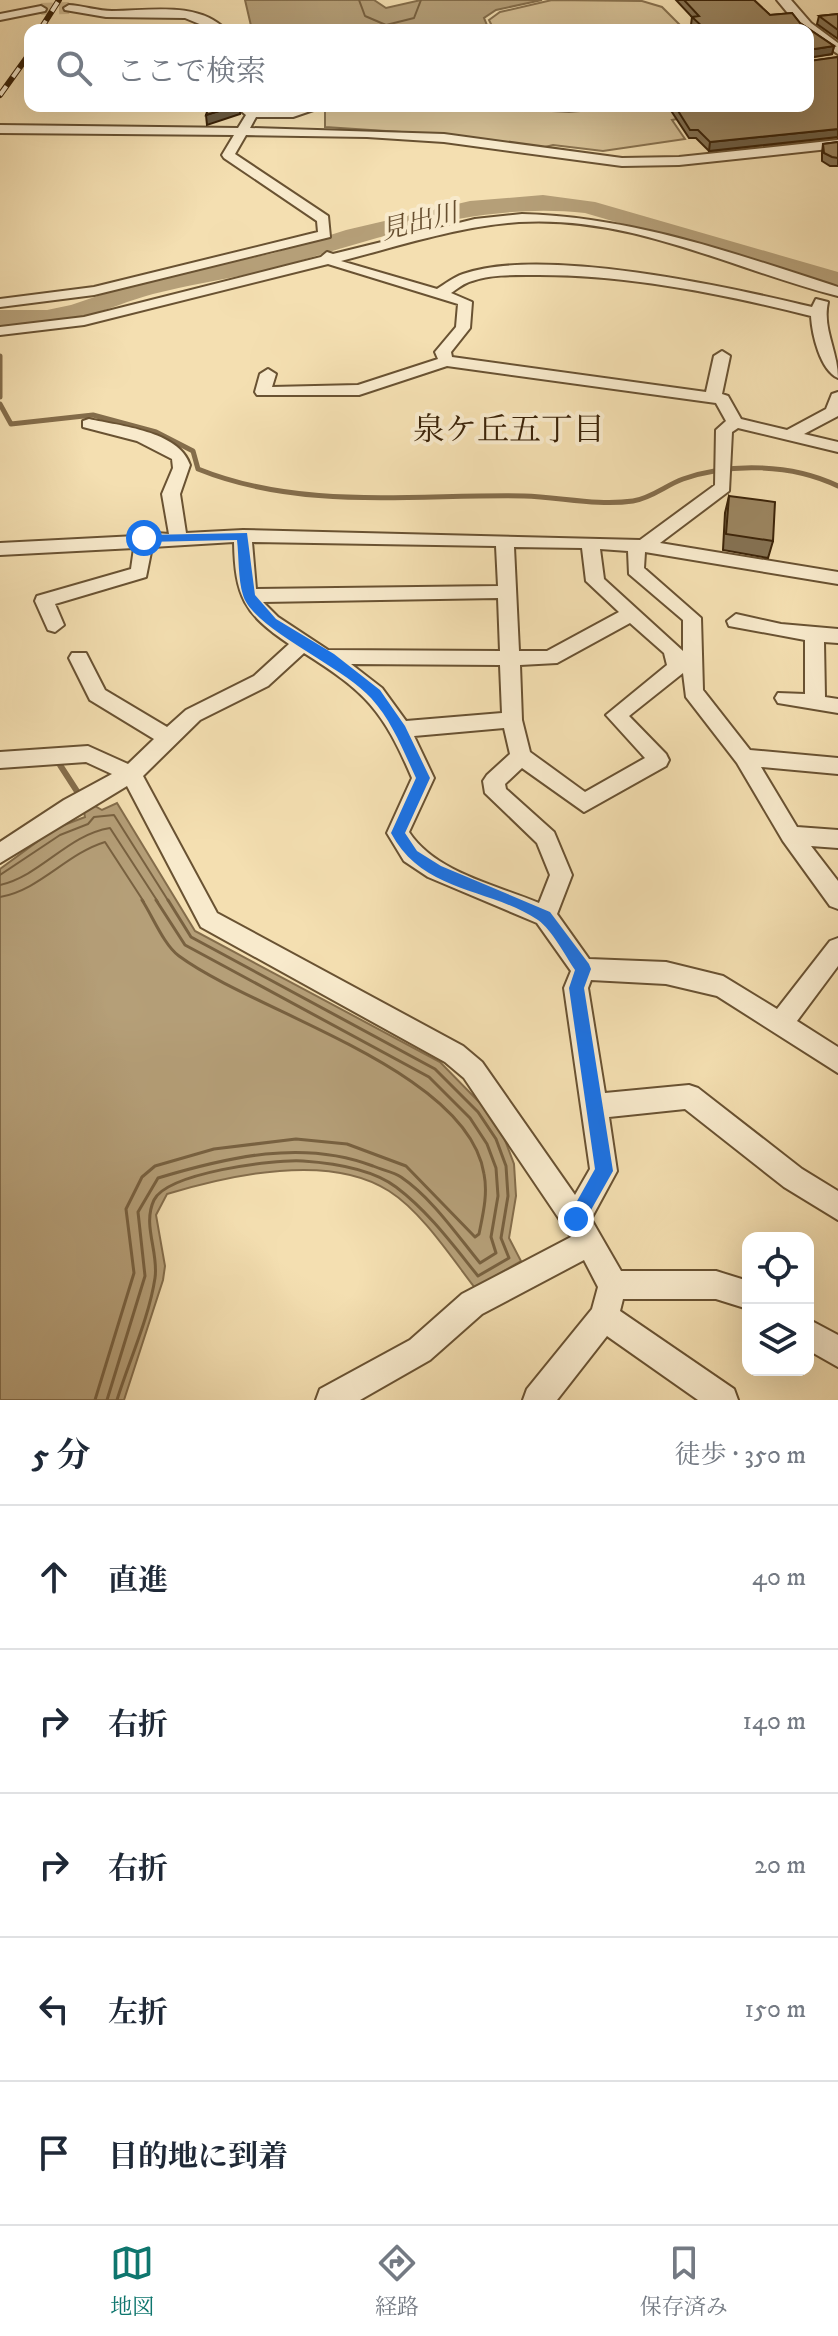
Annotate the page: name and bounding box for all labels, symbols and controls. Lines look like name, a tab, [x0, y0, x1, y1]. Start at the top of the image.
search box	[24, 24, 814, 112]
icon: search	[52, 46, 96, 90]
text: ここで検索	[116, 54, 266, 91]
water label: 見出川	[378, 196, 464, 248]
district label: 泉ケ丘五丁目	[413, 411, 605, 451]
route start	[126, 520, 162, 556]
route end	[558, 1201, 594, 1237]
map controls	[742, 1232, 814, 1376]
button: locate	[742, 1232, 814, 1304]
button: layers	[742, 1304, 814, 1376]
text: 5 分	[32, 1435, 90, 1477]
text: 徒歩 · 350 m	[675, 1439, 806, 1472]
icon: ahead	[32, 1555, 76, 1599]
text: 40 m	[752, 1561, 806, 1594]
text: 直進	[108, 1563, 168, 1600]
icon: right	[32, 1699, 76, 1743]
text: 140 m	[742, 1705, 806, 1738]
text: 右折	[108, 1707, 168, 1744]
icon: right	[32, 1843, 76, 1887]
text: 20 m	[754, 1849, 806, 1882]
text: 右折	[108, 1851, 168, 1888]
icon: left	[32, 1987, 76, 2031]
text: 150 m	[745, 1993, 806, 2026]
text: 左折	[108, 1995, 168, 2032]
icon: arrive	[32, 2131, 76, 2175]
text: 目的地に到着	[108, 2139, 288, 2176]
tab: 地図	[110, 2241, 154, 2321]
tab: 経路	[375, 2241, 419, 2321]
tab: 保存済み	[640, 2241, 728, 2321]

